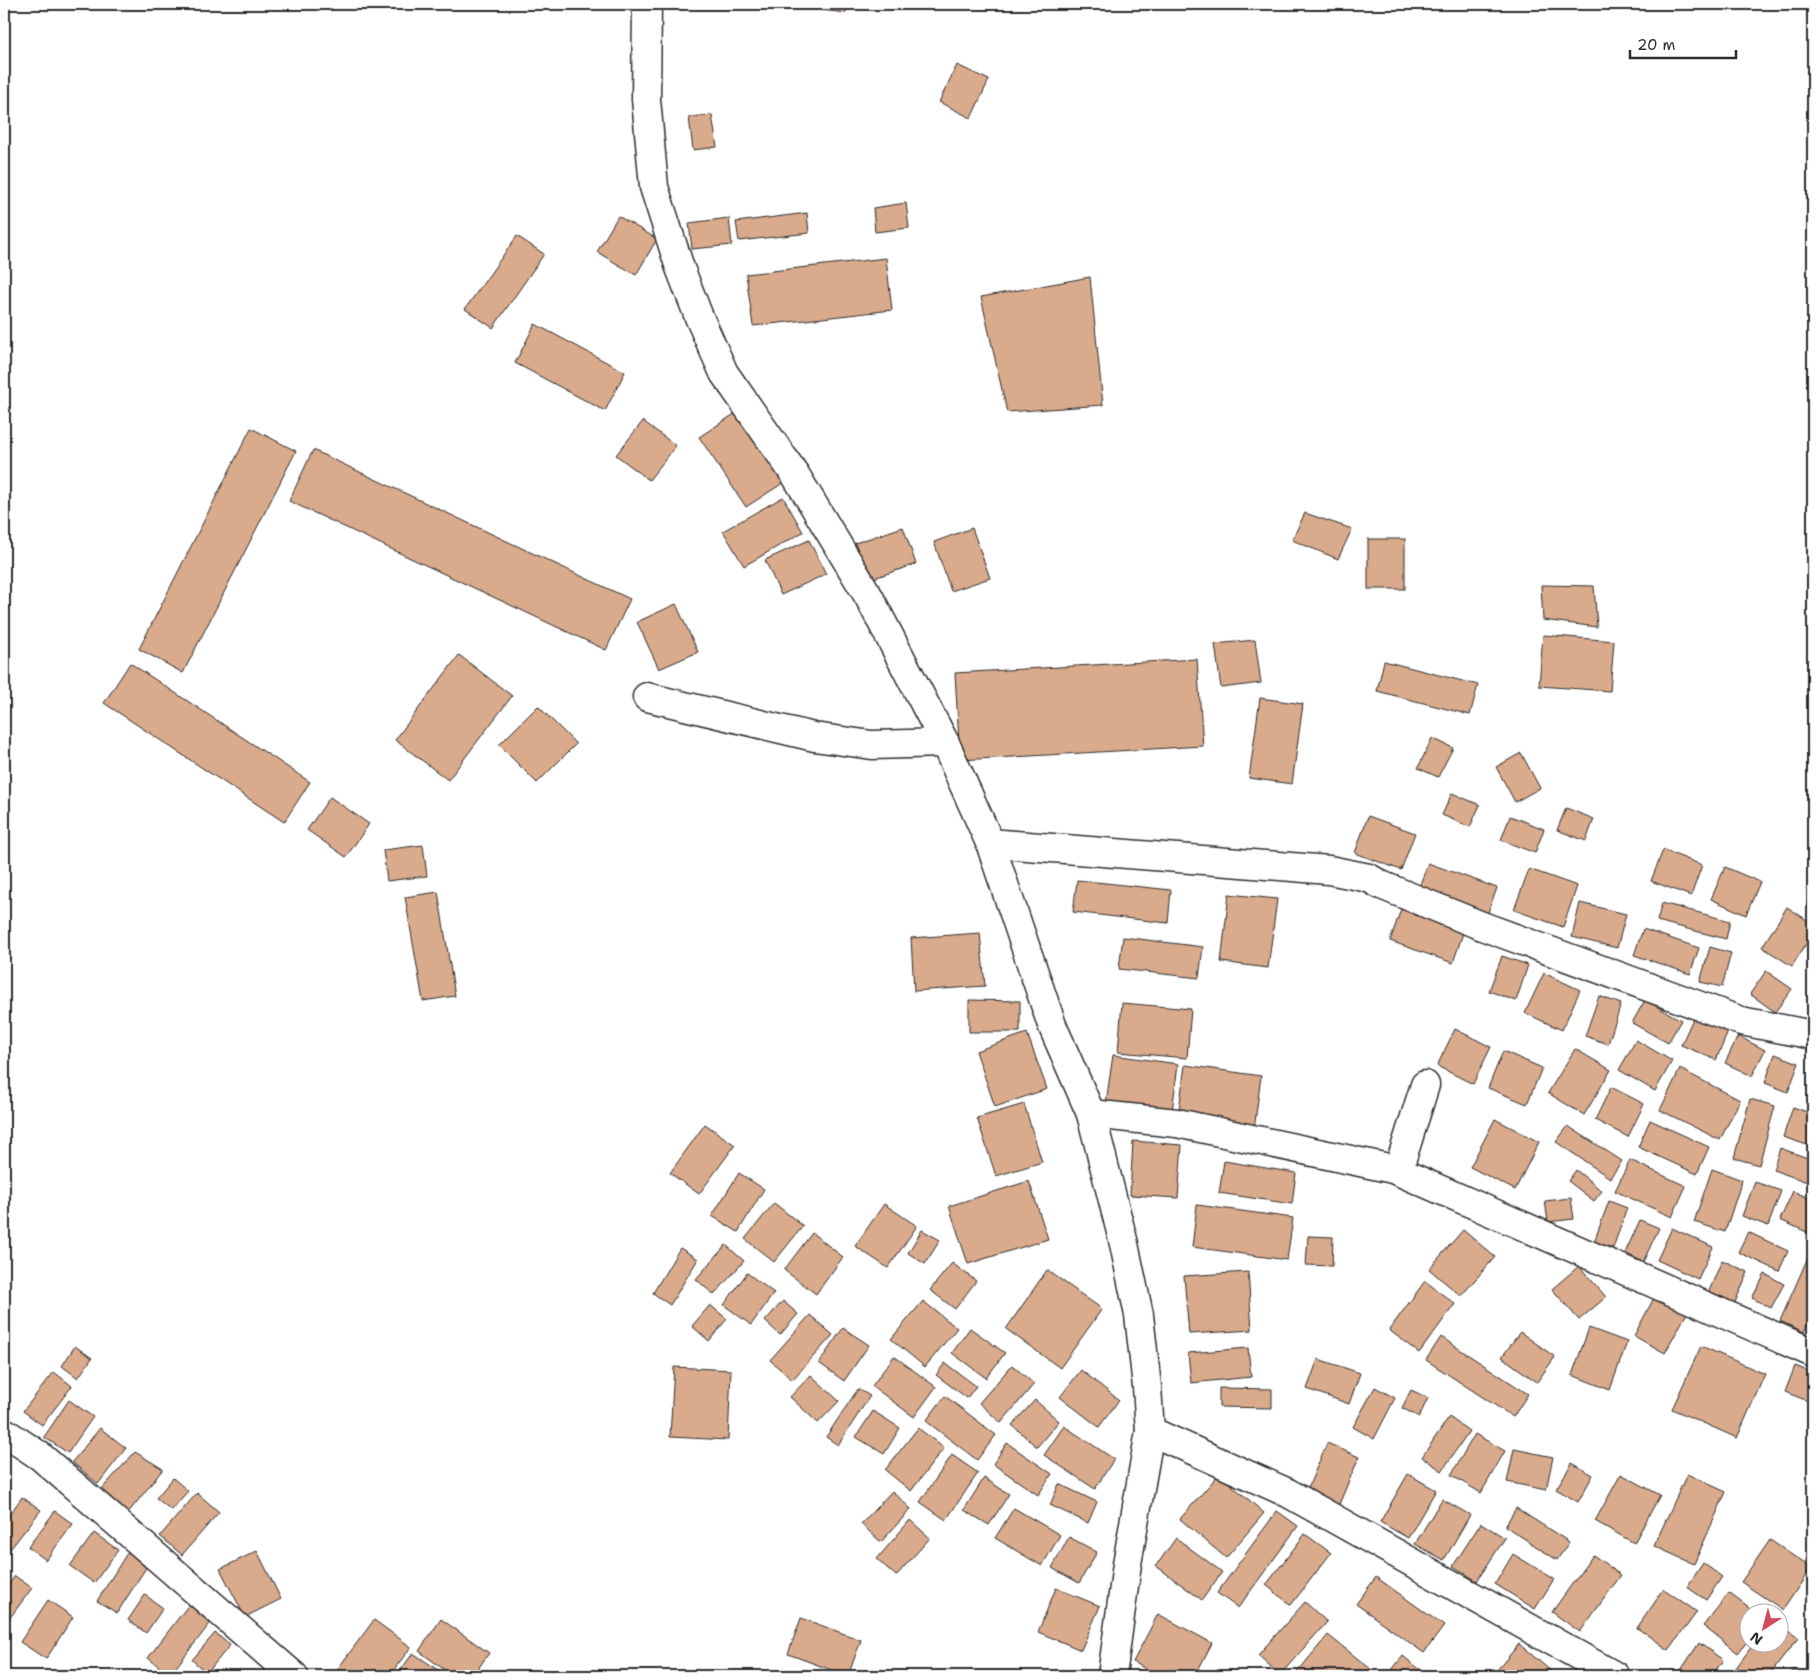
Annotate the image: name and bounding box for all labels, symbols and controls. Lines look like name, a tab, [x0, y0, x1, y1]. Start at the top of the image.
scale bar	[1630, 28, 1736, 60]
text: 20 m	[1637, 35, 1676, 55]
north arrow	[1740, 1602, 1790, 1652]
text: N	[1747, 1628, 1766, 1649]

